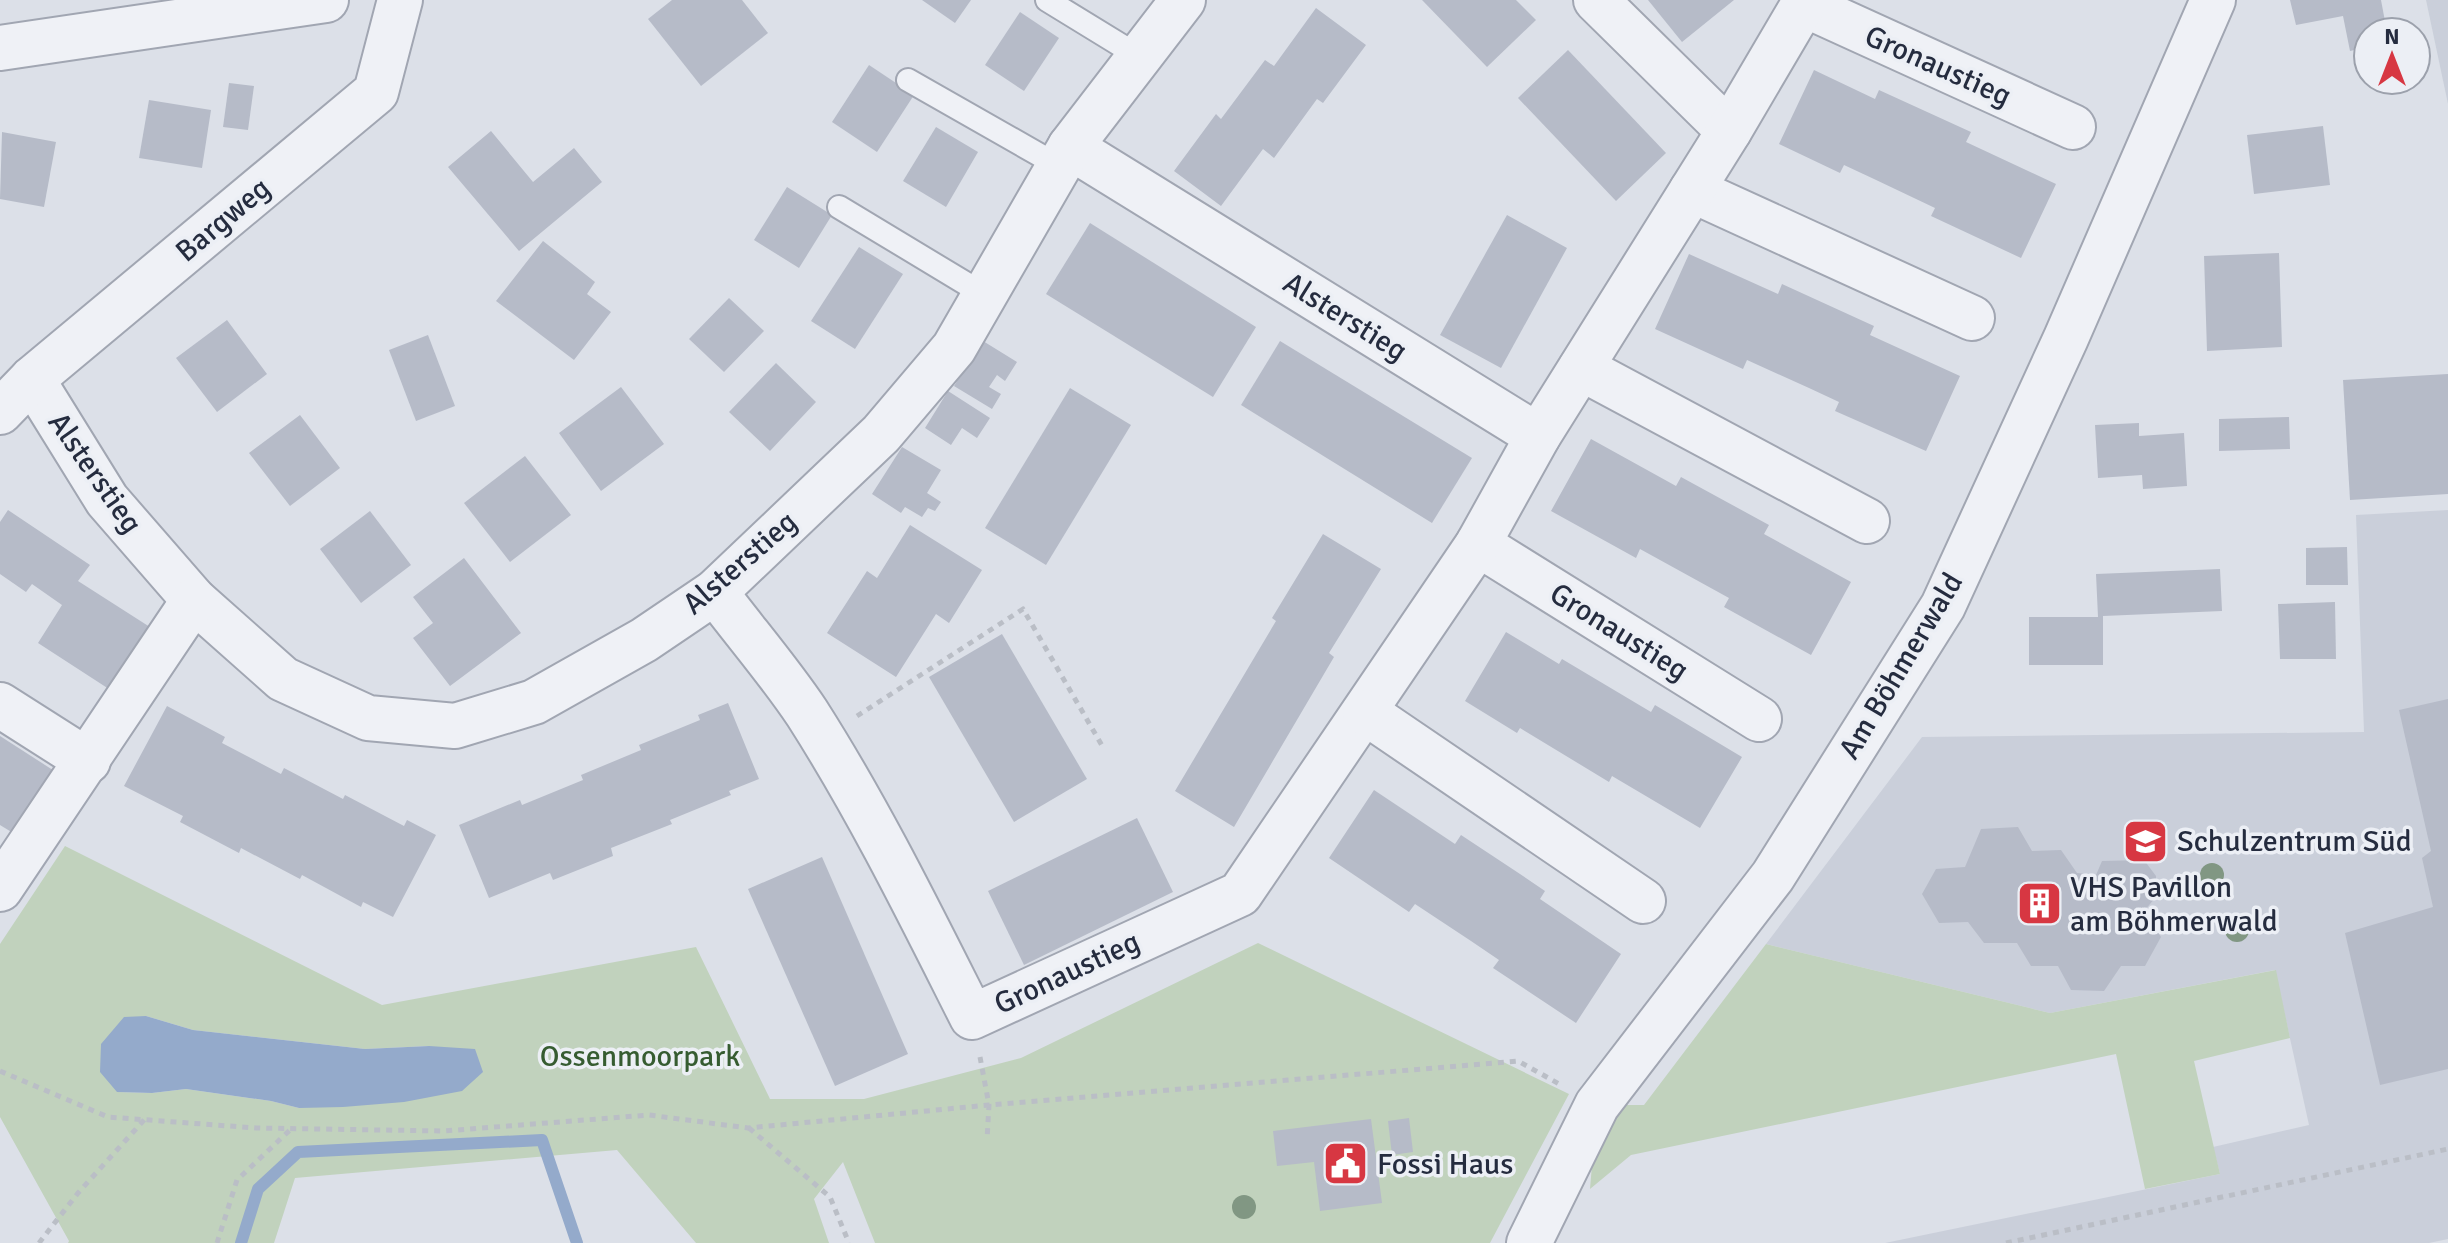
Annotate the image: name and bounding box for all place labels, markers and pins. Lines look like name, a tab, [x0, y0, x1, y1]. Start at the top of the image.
school or university icon: Schulzentrum Süd	[2122, 817, 2170, 865]
place label: Schulzentrum Süd	[2177, 823, 2412, 860]
place label: VHS Pavillon am Böhmerwald	[2070, 869, 2278, 940]
building icon: VHS Pavillon am Böhmerwald	[2015, 880, 2063, 928]
public building icon: Fossi Haus	[1322, 1140, 1370, 1188]
place label: Fossi Haus	[1377, 1146, 1513, 1183]

